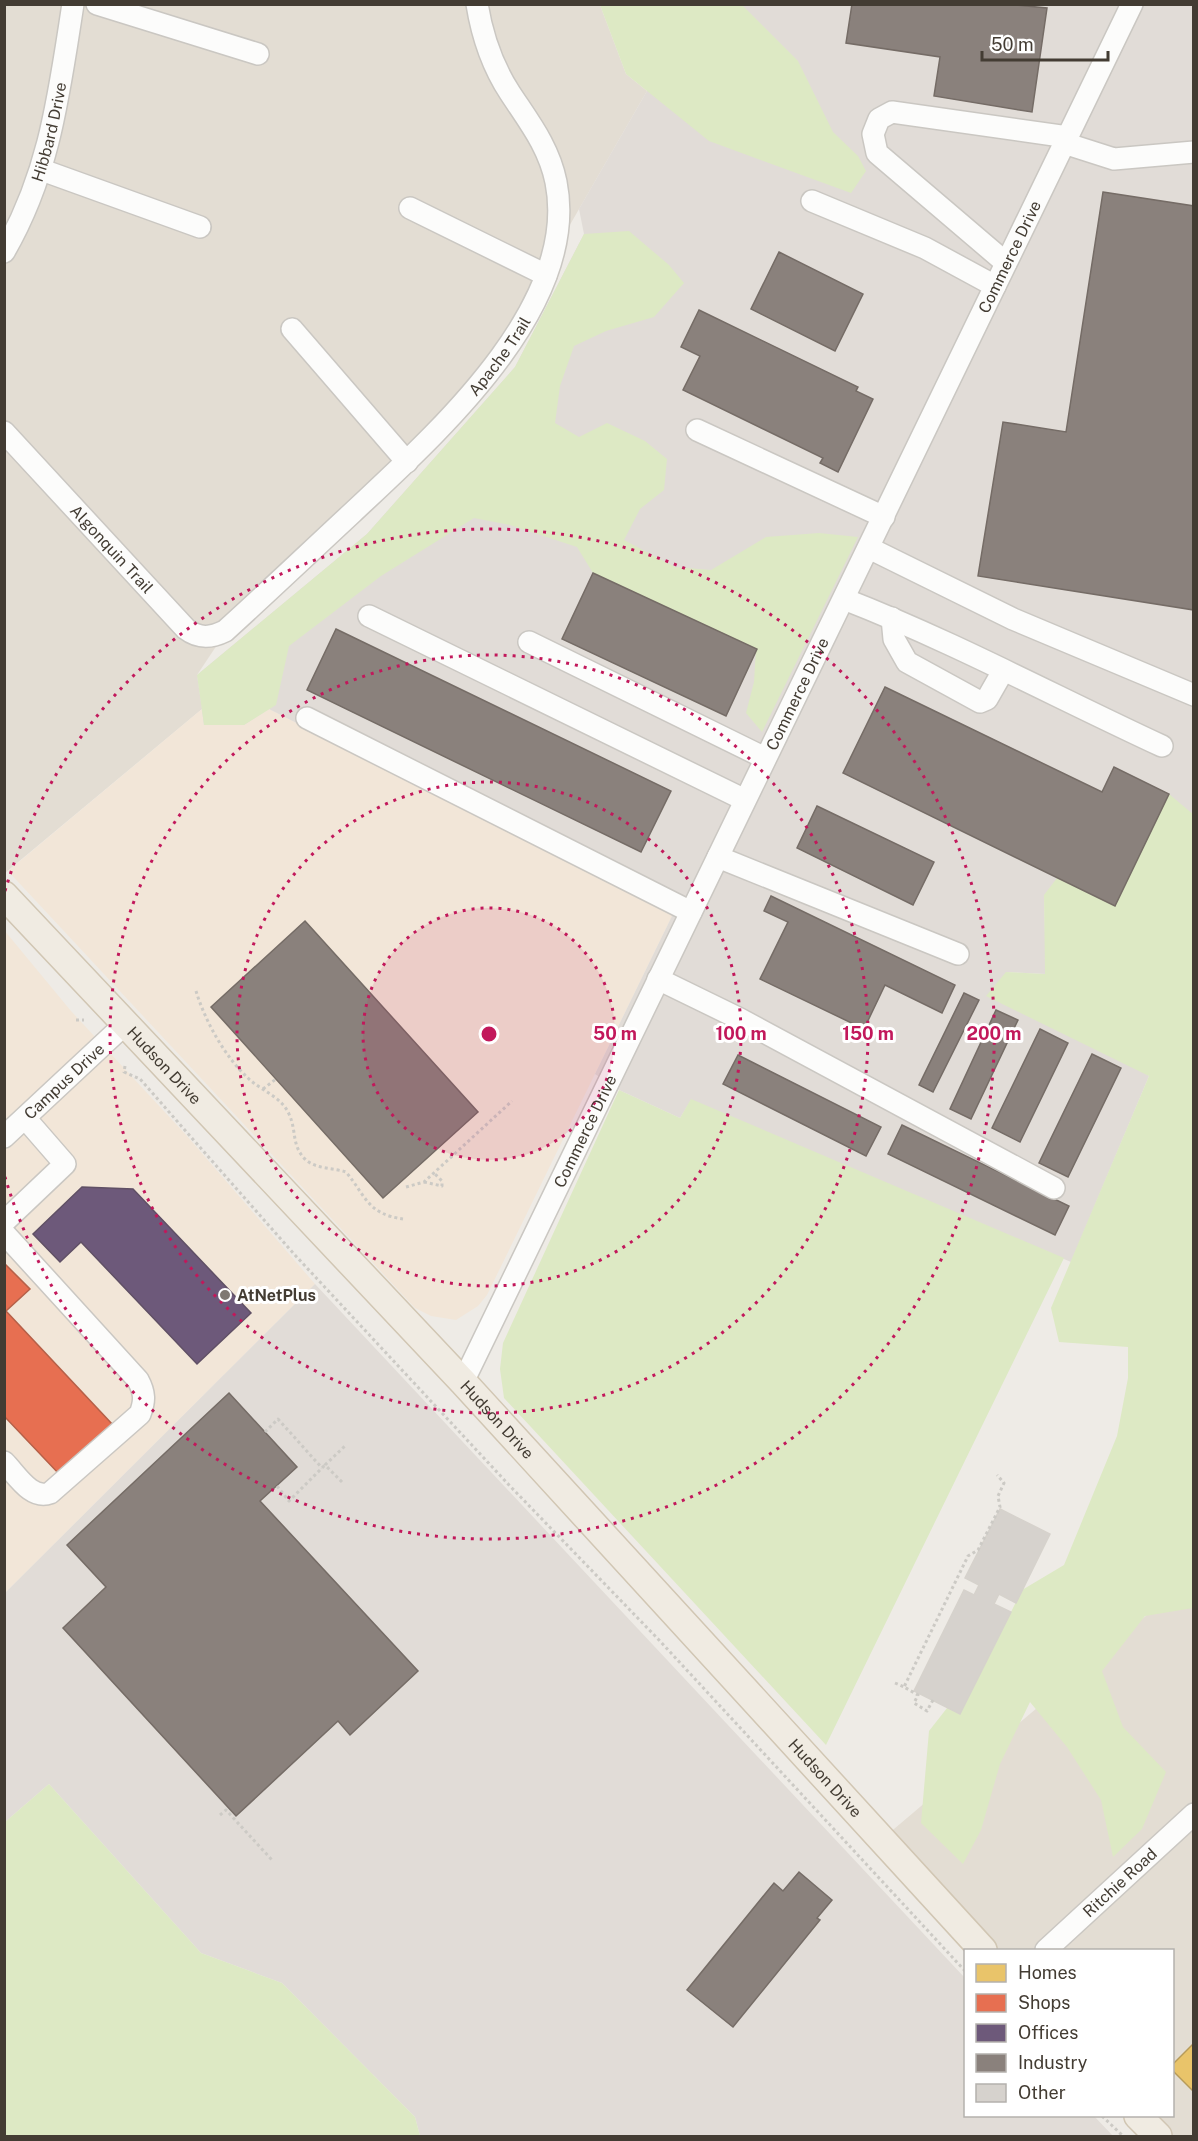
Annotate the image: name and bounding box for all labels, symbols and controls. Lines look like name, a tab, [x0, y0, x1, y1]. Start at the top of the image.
scale bar	[982, 24, 1108, 62]
text: 50 m	[991, 34, 1034, 55]
street label: Hibbard Drive	[27, 80, 70, 184]
street label: Commerce Drive	[974, 197, 1045, 316]
street label: Apache Trail	[464, 313, 534, 399]
street label: Algonquin Trail	[66, 501, 157, 597]
street label: Commerce Drive	[762, 634, 832, 753]
street label: Hudson Drive	[123, 1022, 206, 1108]
text: 50 m	[593, 1023, 637, 1044]
text: 100 m	[715, 1023, 767, 1044]
text: 150 m	[842, 1023, 894, 1044]
text: 200 m	[967, 1023, 1021, 1044]
centre of rings	[479, 1024, 499, 1044]
street label: Campus Drive	[20, 1039, 108, 1123]
street label: Commerce Drive	[549, 1072, 620, 1190]
place label: AtNetPlus	[237, 1286, 316, 1305]
marker: AtNetPlus	[218, 1288, 232, 1302]
street label: Hudson Drive	[457, 1376, 538, 1463]
street label: Hudson Drive	[785, 1735, 866, 1821]
street label: Ritchie Road	[1079, 1844, 1160, 1921]
legend	[964, 1949, 1174, 2117]
text: Homes	[1018, 1962, 1077, 1983]
text: Shops	[1018, 1992, 1070, 2013]
text: Offices	[1018, 2022, 1078, 2043]
text: Industry	[1018, 2052, 1088, 2073]
text: Other	[1018, 2082, 1066, 2103]

